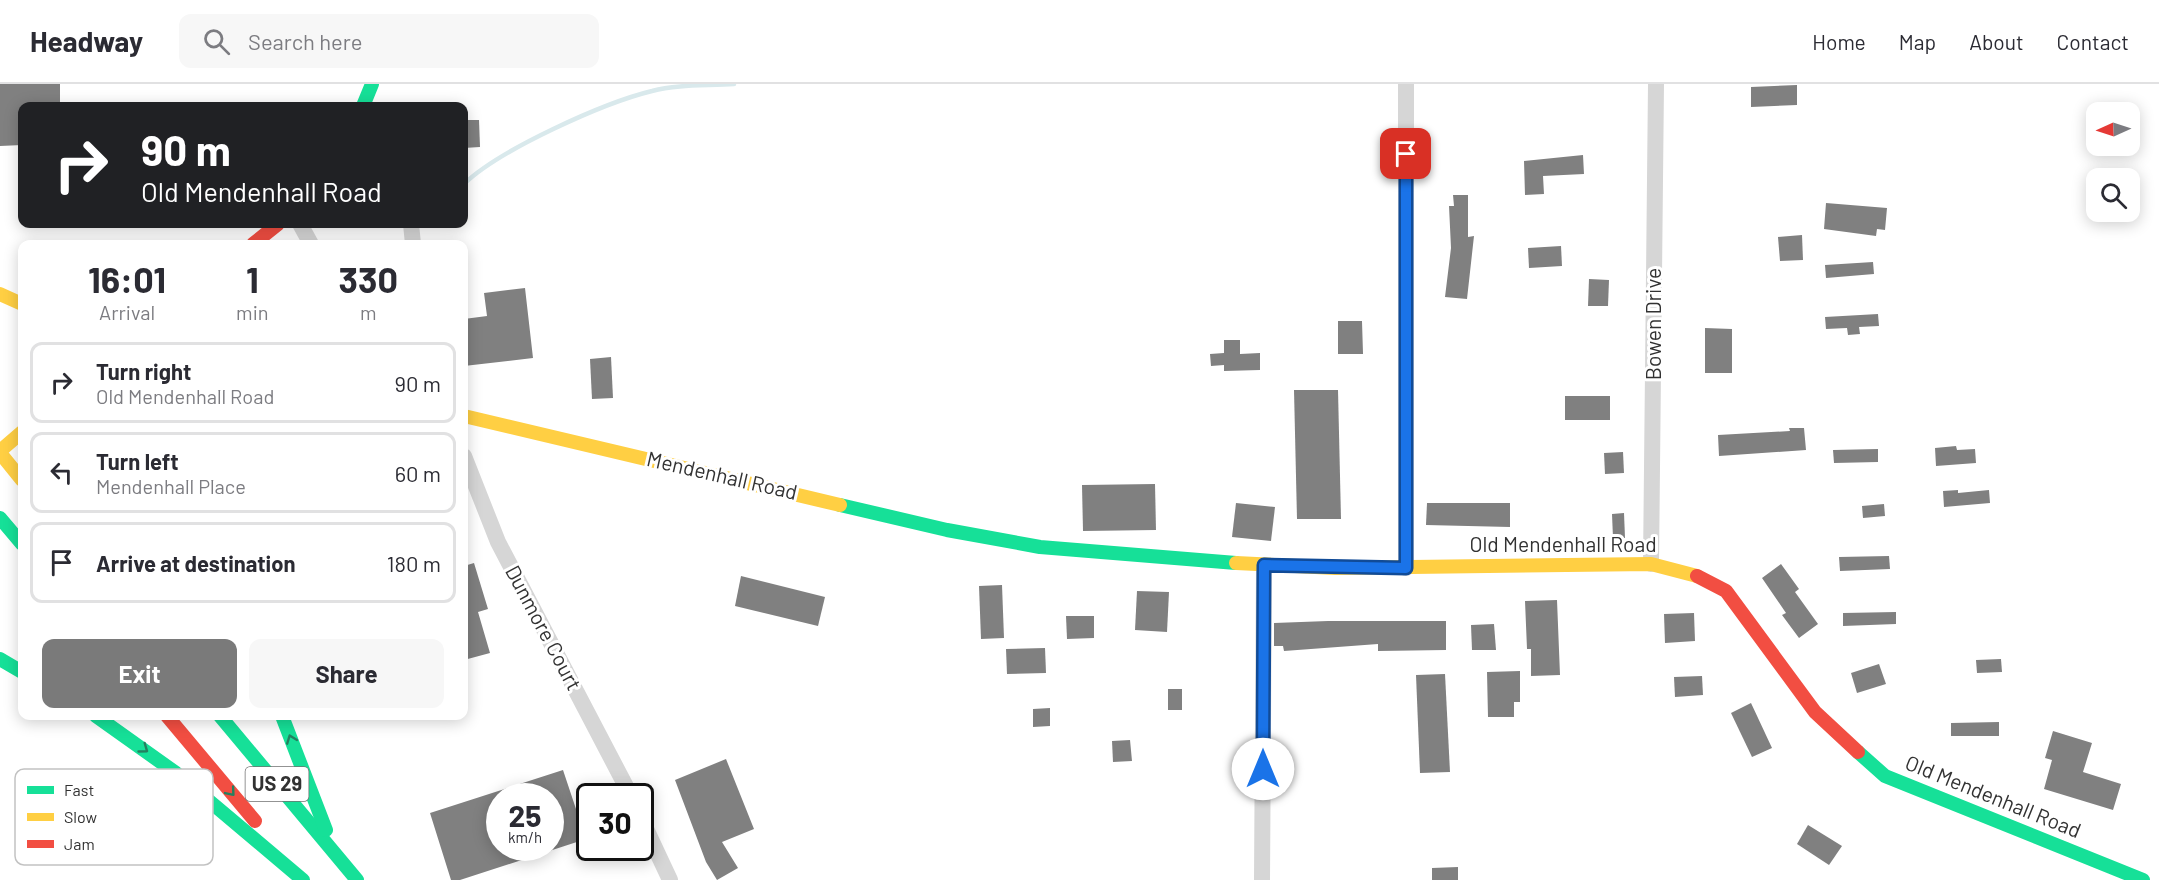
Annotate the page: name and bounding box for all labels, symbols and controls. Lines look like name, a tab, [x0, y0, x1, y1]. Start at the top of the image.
search box	[179, 14, 599, 68]
text: Headway	[30, 24, 143, 58]
icon: search	[200, 25, 233, 58]
text: Search here	[248, 28, 362, 54]
text: Home	[1812, 29, 1866, 54]
text: Map	[1899, 29, 1936, 54]
text: About	[1969, 29, 2024, 54]
text: Contact	[2057, 29, 2129, 54]
north arrow	[2086, 102, 2140, 156]
map controls	[2086, 102, 2140, 222]
text: 90 m	[141, 124, 231, 174]
icon: right	[42, 126, 120, 204]
pin	[1380, 128, 1431, 179]
icon: arrive	[1389, 137, 1422, 170]
button: search	[2086, 168, 2140, 222]
text: Old Mendenhall Road	[141, 175, 382, 207]
text: 16:01	[88, 257, 166, 300]
text: 1	[246, 257, 259, 300]
text: 330	[339, 257, 398, 300]
street label: Bowen Drive	[1640, 268, 1665, 380]
text: Arrival	[99, 300, 155, 324]
text: min	[236, 300, 269, 324]
text: m	[360, 300, 377, 324]
text: Turn right	[96, 358, 191, 384]
icon: right	[45, 366, 78, 399]
text: 90 m	[395, 370, 441, 396]
text: Old Mendenhall Road	[96, 384, 274, 408]
street label: Mendenhall Road	[645, 445, 800, 504]
text: Turn left	[96, 448, 179, 474]
icon: left	[45, 456, 78, 489]
text: 60 m	[395, 460, 441, 486]
text: Mendenhall Place	[96, 474, 246, 498]
street label: Old Mendenhall Road	[1469, 531, 1657, 556]
icon: arrive	[45, 546, 78, 579]
text: Arrive at destination	[96, 550, 295, 576]
text: 180 m	[387, 550, 441, 576]
street label: Dunmore Court	[501, 561, 588, 694]
button: Exit	[42, 639, 237, 708]
button: Share	[249, 639, 444, 708]
one-way arrow	[286, 734, 298, 745]
position arrow	[1231, 737, 1295, 801]
one-way arrow	[137, 742, 148, 753]
street label: Old Mendenhall Road	[1902, 749, 2085, 842]
road number: US 29	[246, 767, 308, 801]
legend	[15, 769, 213, 865]
text: Fast	[64, 780, 94, 799]
speed limit sign: 30	[576, 783, 654, 861]
one-way arrow	[224, 785, 235, 796]
text: 25	[509, 797, 541, 833]
text: Slow	[64, 807, 97, 826]
text: km/h	[508, 828, 542, 846]
text: Jam	[64, 834, 95, 853]

